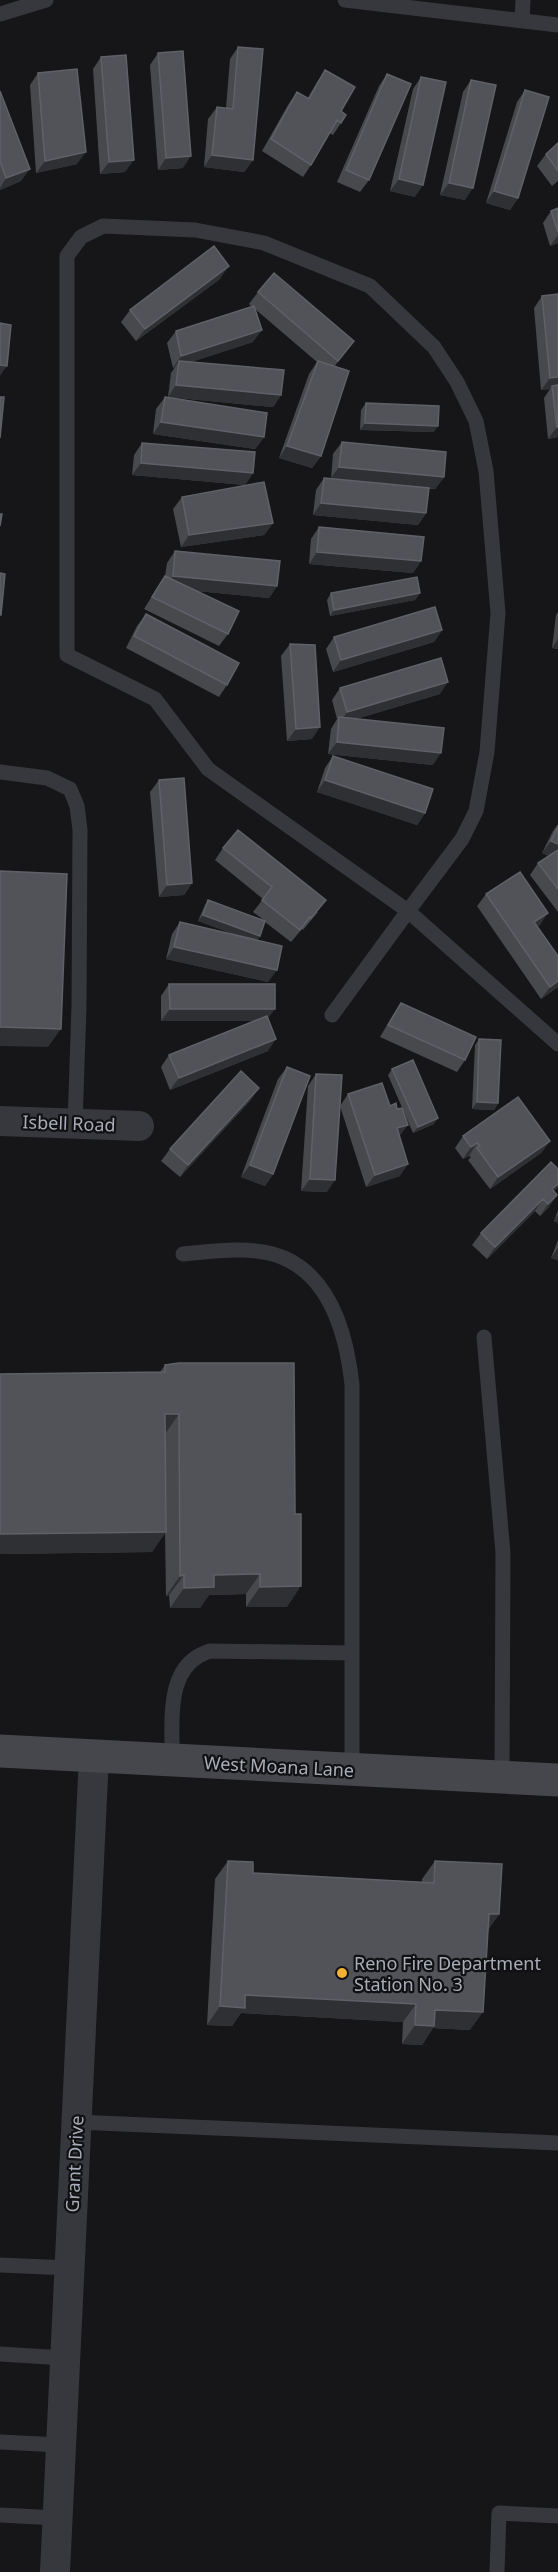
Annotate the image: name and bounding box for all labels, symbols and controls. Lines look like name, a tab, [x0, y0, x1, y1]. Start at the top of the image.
street label: Isbell Road	[22, 1109, 116, 1137]
street label: West Moana Lane	[203, 1750, 355, 1782]
place label: Reno Fire Department Station No. 3	[354, 1951, 541, 1996]
marker: Reno Fire Department Station No. 3	[335, 1966, 349, 1980]
street label: Grant Drive	[59, 2115, 89, 2213]

